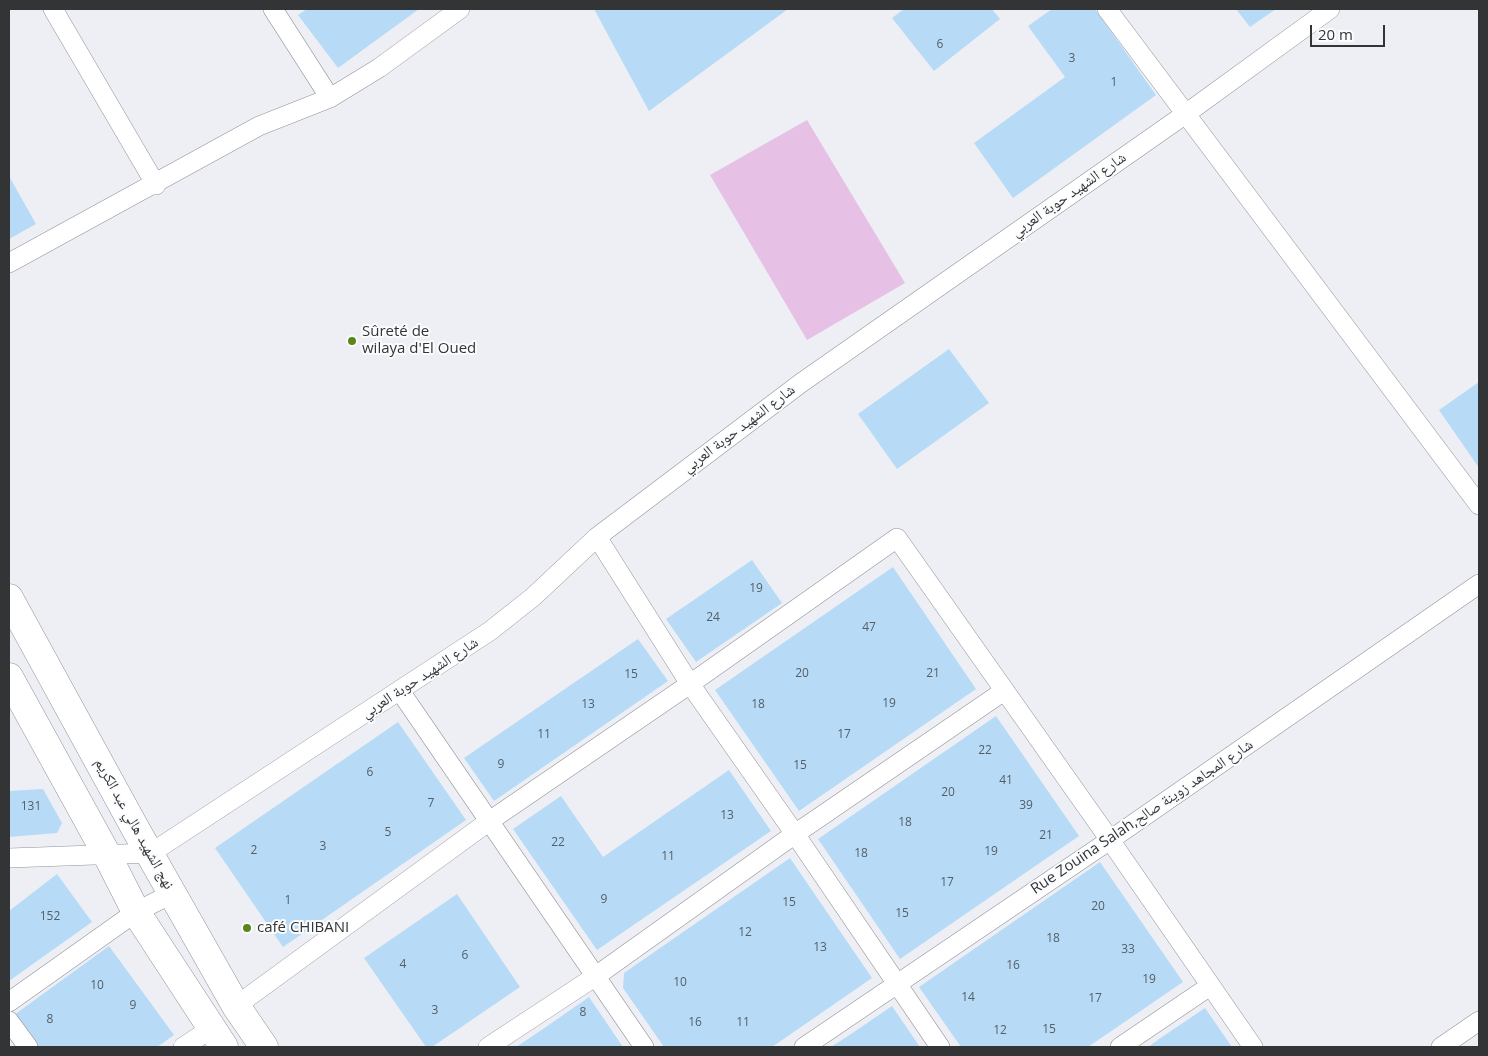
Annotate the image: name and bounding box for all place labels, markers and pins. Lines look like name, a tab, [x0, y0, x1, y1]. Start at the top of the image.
place label: Sûreté de wilaya d'El Oued	[362, 323, 476, 358]
marker: Sûreté de wilaya d'El Oued	[346, 335, 358, 347]
place label: café CHIBANI	[257, 919, 349, 937]
marker: café CHIBANI	[241, 922, 253, 934]

